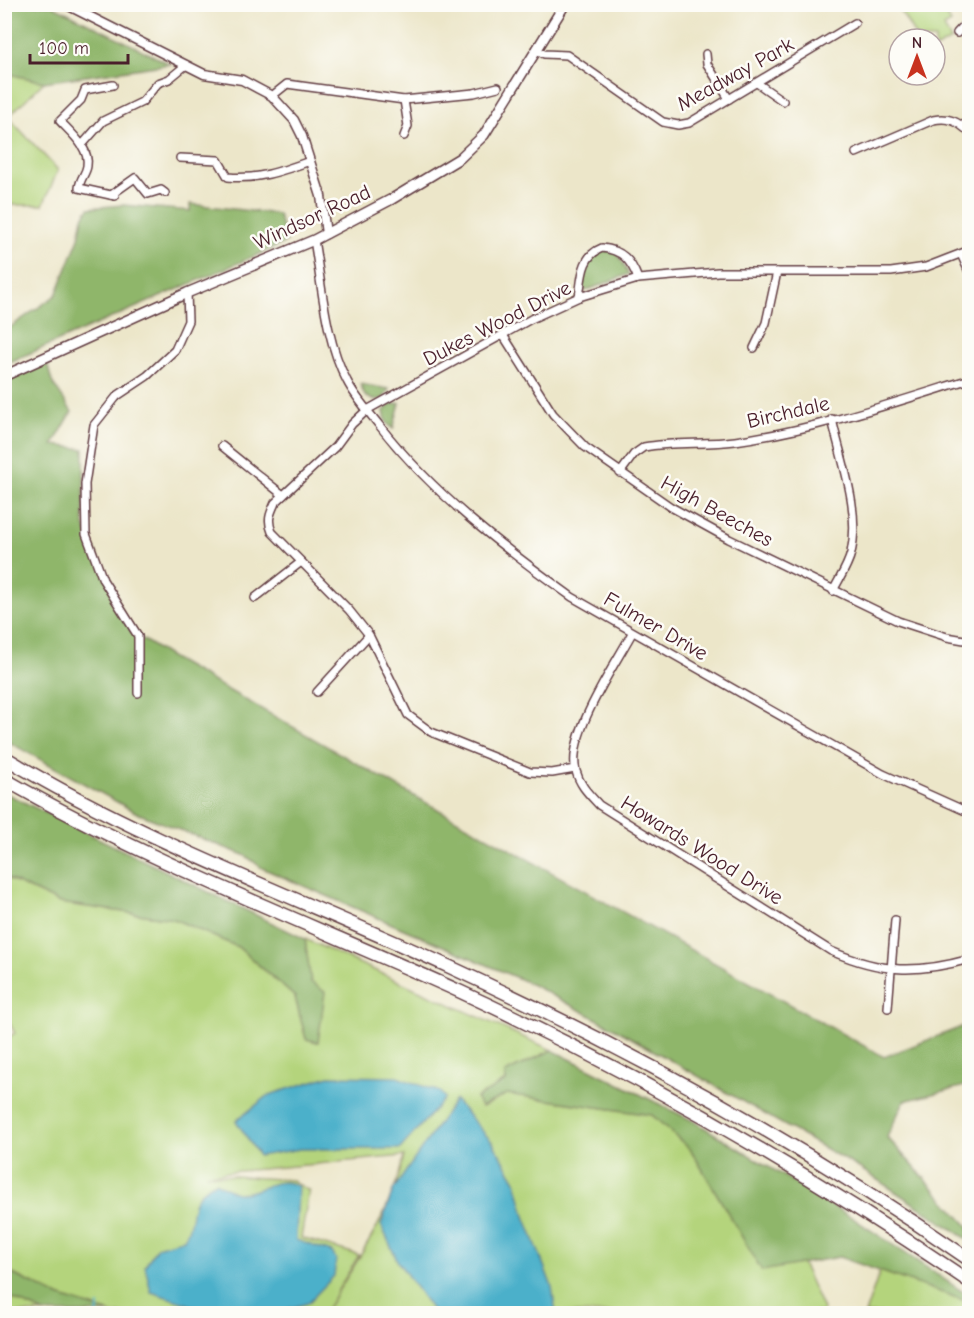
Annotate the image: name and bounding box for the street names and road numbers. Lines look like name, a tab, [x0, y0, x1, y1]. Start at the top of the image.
street label: Meadway Park	[672, 32, 798, 116]
street label: Windsor Road	[250, 179, 374, 255]
street label: Dukes Wood Drive	[419, 275, 575, 371]
street label: Birchdale	[744, 391, 832, 433]
street label: High Beeches	[657, 470, 777, 552]
street label: Fulmer Drive	[600, 587, 712, 665]
street label: Howards Wood Drive	[616, 790, 788, 910]

